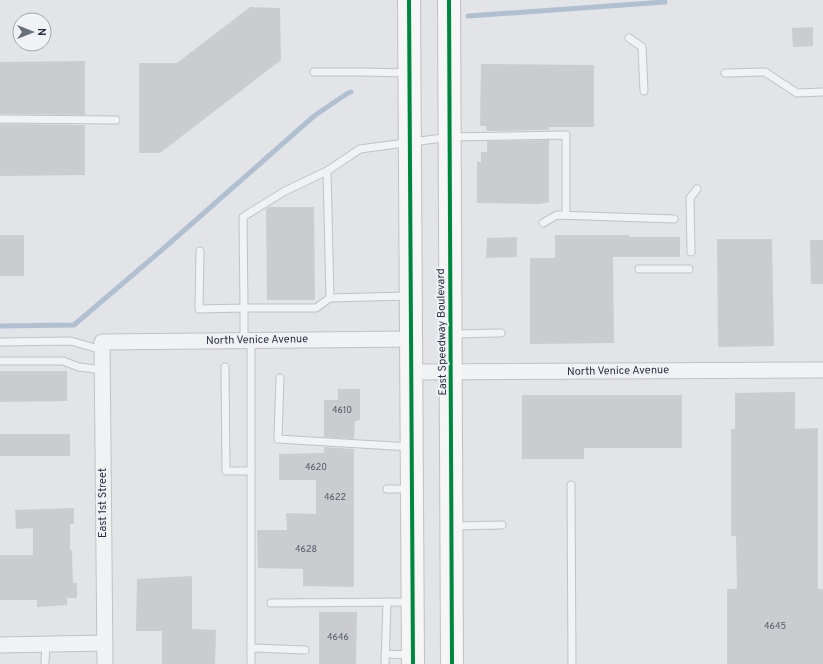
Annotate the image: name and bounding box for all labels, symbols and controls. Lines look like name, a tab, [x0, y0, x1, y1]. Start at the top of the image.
north arrow	[12, 12, 52, 52]
text: N	[34, 28, 48, 36]
street label: East Speedway Boulevard	[434, 268, 450, 396]
street label: North Venice Avenue	[206, 332, 308, 348]
street label: North Venice Avenue	[567, 363, 669, 379]
house number: 4610	[332, 405, 352, 416]
house number: 4620	[305, 462, 327, 473]
street label: East 1st Street	[96, 468, 110, 538]
house number: 4622	[324, 492, 346, 503]
house number: 4628	[295, 544, 317, 555]
house number: 4645	[764, 621, 786, 632]
house number: 4646	[327, 632, 349, 643]

